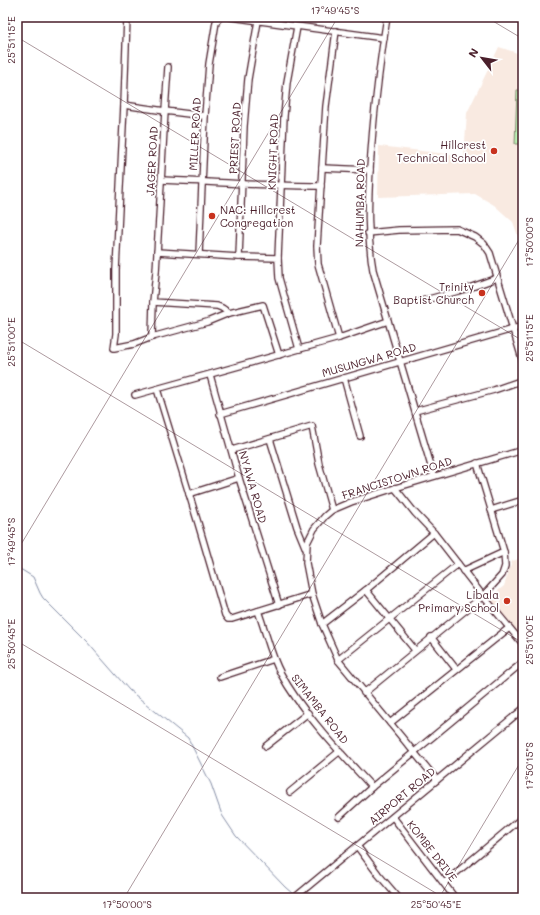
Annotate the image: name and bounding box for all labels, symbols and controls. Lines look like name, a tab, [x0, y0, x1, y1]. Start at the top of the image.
text: 17°49'45"S	[311, 3, 360, 17]
text: 25°51'15"E	[4, 16, 18, 64]
north arrow	[462, 38, 502, 78]
text: N	[464, 45, 482, 60]
street label: MILLER ROAD	[185, 97, 204, 171]
street label: PRIEST ROAD	[225, 102, 244, 174]
street label: KNIGHT ROAD	[264, 114, 281, 190]
street label: JAGER ROAD	[142, 126, 161, 196]
place label: Hillcrest Technical School	[397, 137, 486, 165]
marker: Hillcrest Technical School	[489, 146, 499, 156]
street label: NAHUMBA ROAD	[351, 159, 368, 247]
place label: NAC: Hillcrest Congregation	[220, 202, 296, 230]
marker: NAC: Hillcrest Congregation	[207, 211, 217, 221]
text: 17°50'00"S	[522, 217, 536, 267]
place label: Trinity Baptist Church	[393, 279, 474, 307]
marker: Trinity Baptist Church	[477, 288, 487, 298]
text: 25°51'15"E	[522, 314, 536, 362]
text: 25°51'00"E	[4, 317, 18, 367]
street label: MUSUNGWA ROAD	[320, 339, 418, 380]
street label: NYAWA ROAD	[236, 449, 271, 525]
street label: FRANCISTOWN ROAD	[340, 453, 454, 502]
text: 17°49'45"S	[4, 517, 18, 566]
place label: Libala Primary School	[418, 587, 499, 615]
marker: Libala Primary School	[502, 596, 512, 606]
text: 25°51'00"E	[522, 615, 536, 665]
text: 25°50'45"E	[4, 619, 18, 669]
street label: SIMAMBA ROAD	[288, 671, 352, 747]
text: 17°50'15"S	[522, 742, 536, 790]
street label: AIRPORT ROAD	[365, 763, 438, 828]
street label: KOMBE DRIVE	[404, 817, 461, 884]
text: 17°50'00"S	[102, 897, 152, 911]
text: 25°50'45"E	[411, 897, 461, 911]

